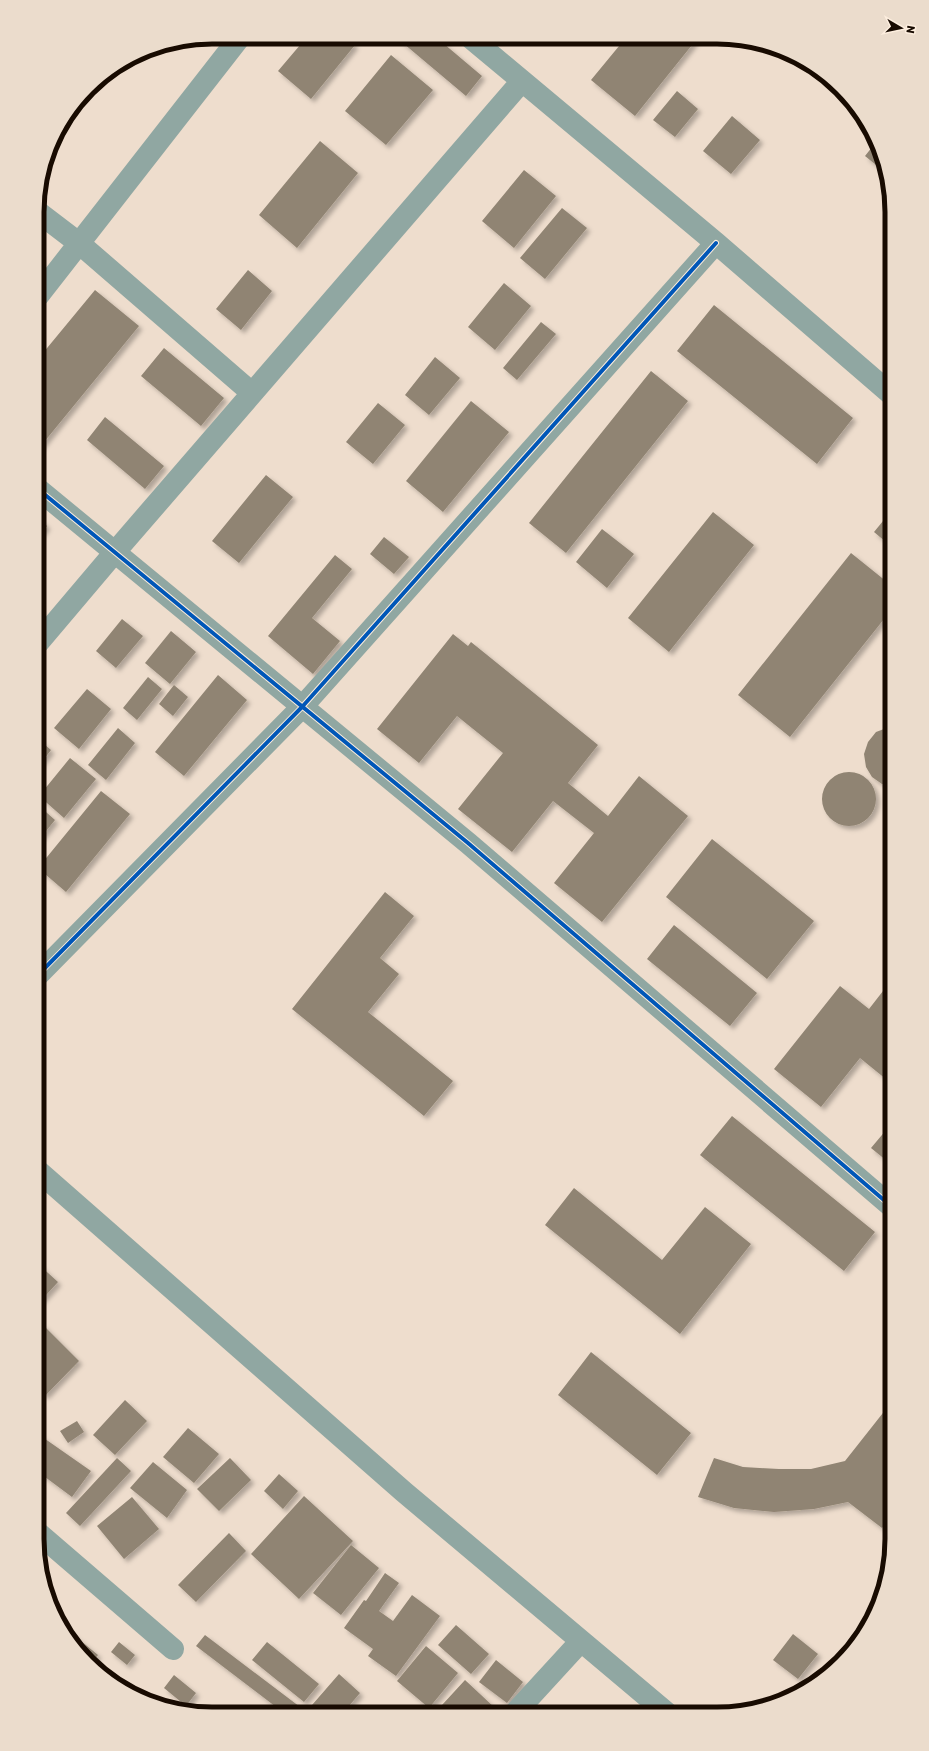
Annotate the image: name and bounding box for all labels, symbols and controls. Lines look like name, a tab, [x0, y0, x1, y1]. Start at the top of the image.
north arrow	[881, 8, 921, 48]
text: N	[903, 25, 917, 34]

